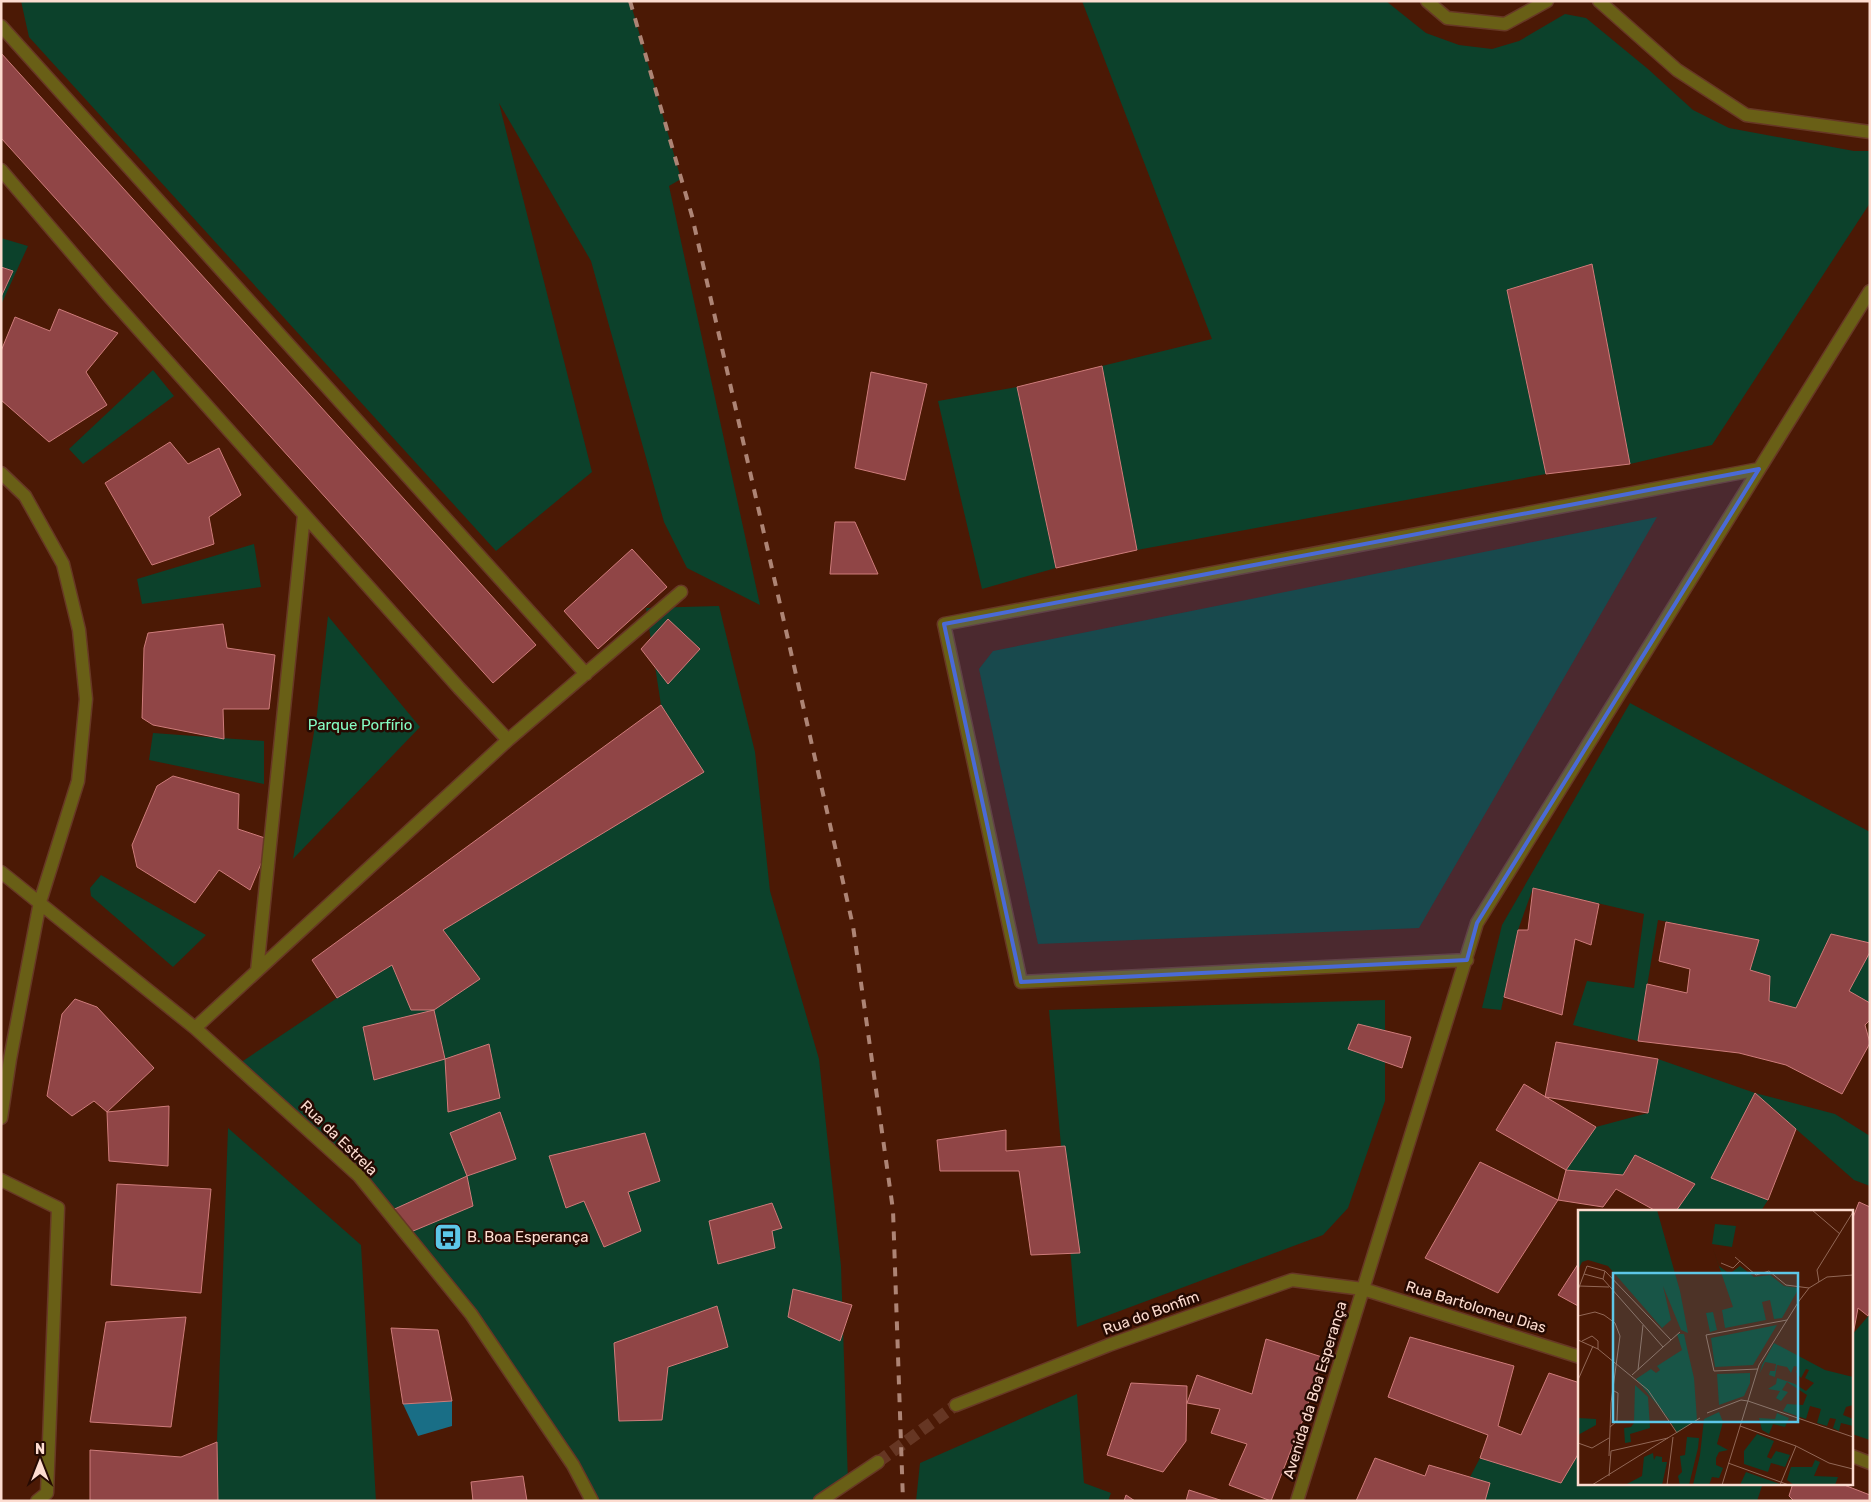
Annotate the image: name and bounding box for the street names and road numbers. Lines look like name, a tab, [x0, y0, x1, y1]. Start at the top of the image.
street label: Rua da Estrela	[297, 1097, 381, 1179]
street label: Rua Bartolomeu Dias	[1404, 1277, 1549, 1337]
street label: Rua do Bonfim	[1100, 1287, 1202, 1339]
street label: Avenida da Boa Esperança	[1279, 1299, 1351, 1481]

